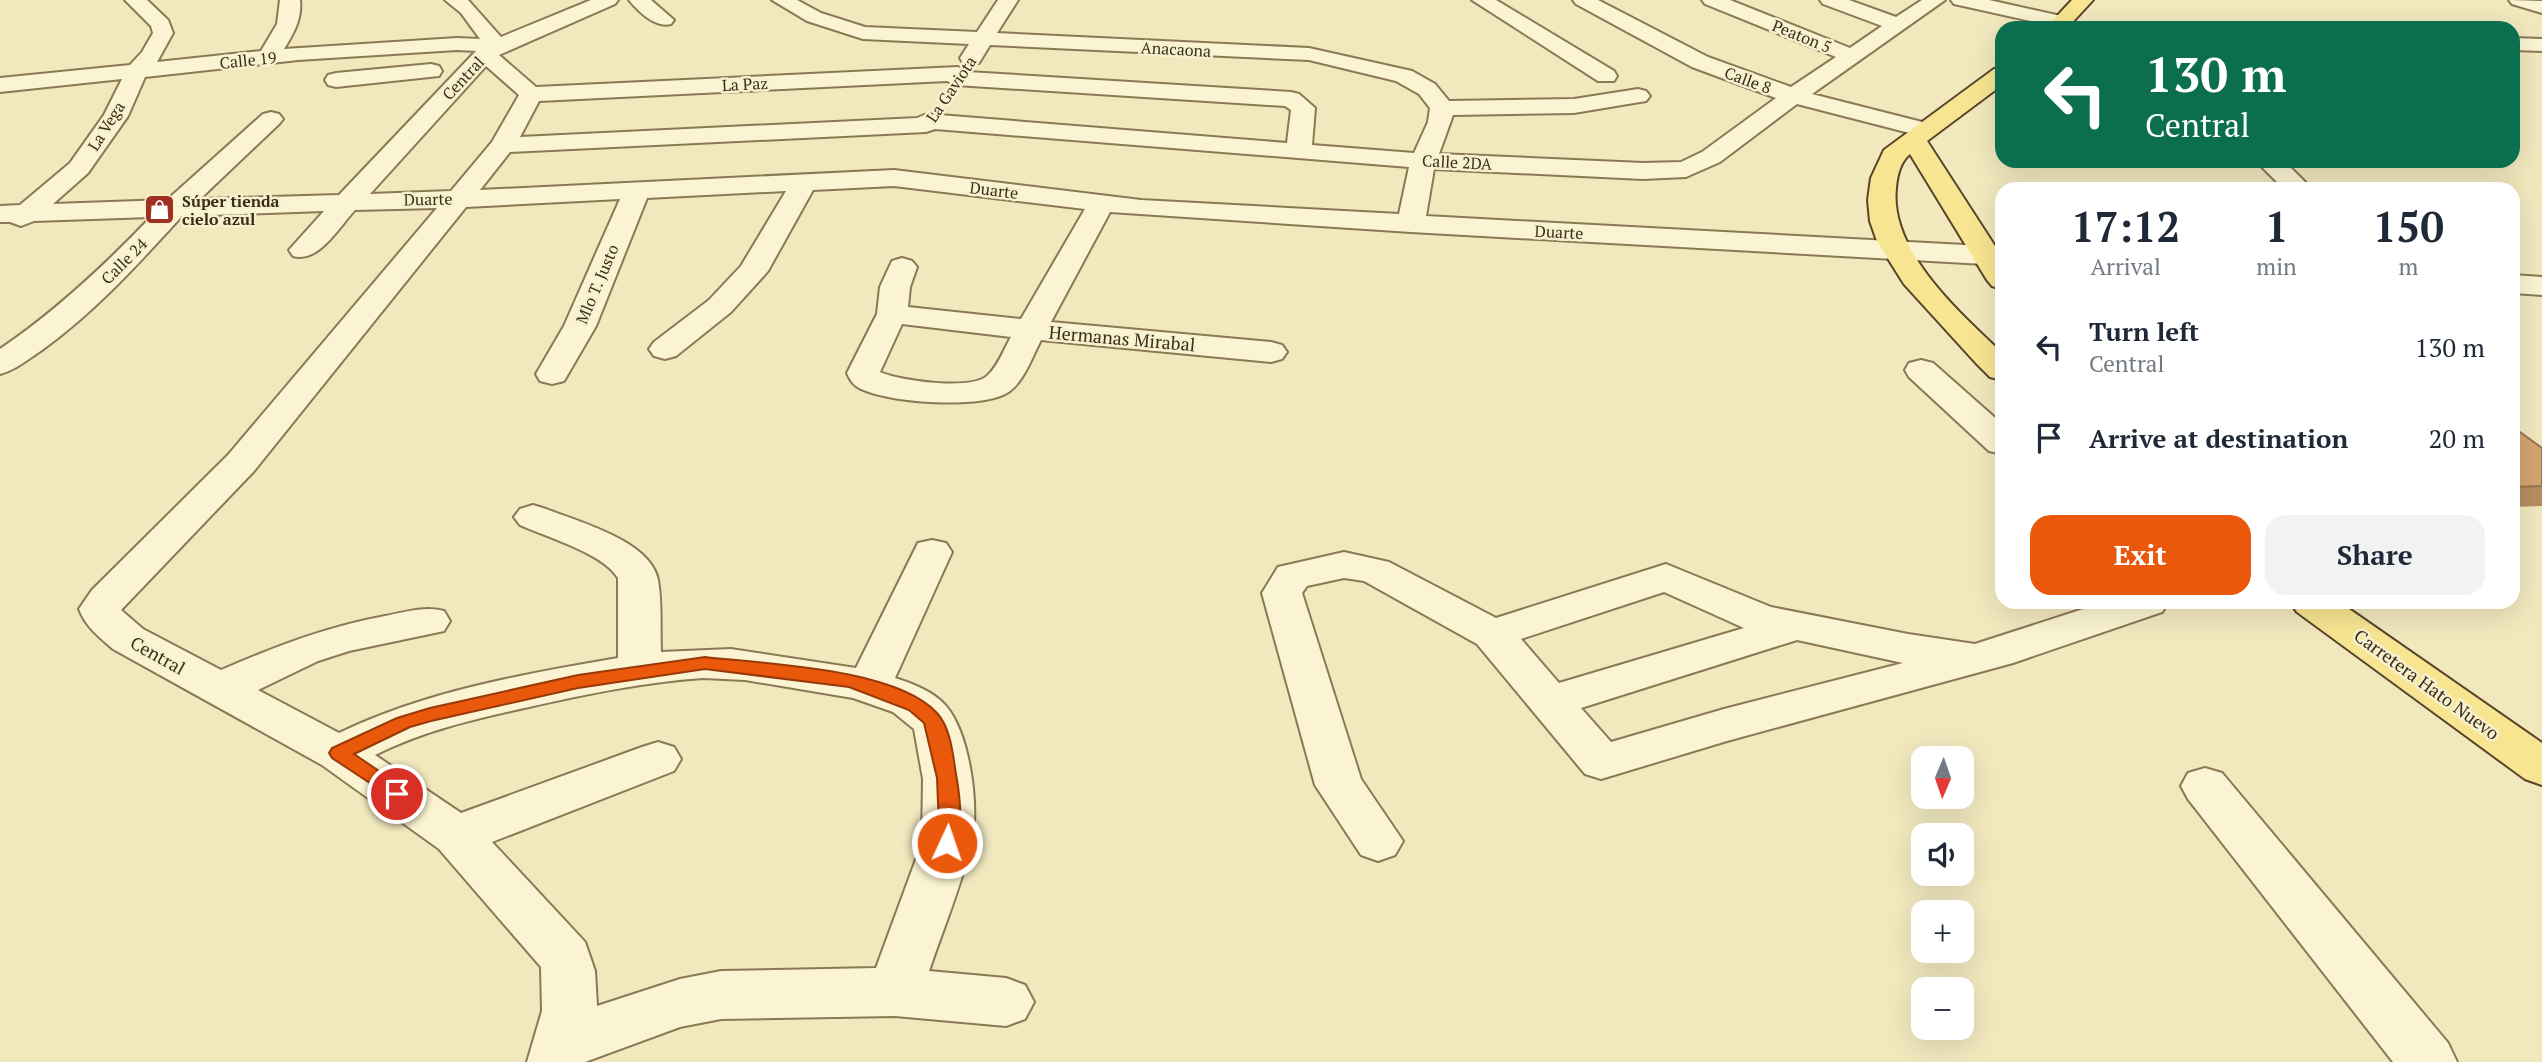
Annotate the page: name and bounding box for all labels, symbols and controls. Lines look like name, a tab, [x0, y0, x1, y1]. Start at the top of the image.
street label: Peaton 5	[1769, 14, 1835, 58]
street label: Anacaona	[1140, 36, 1212, 62]
text: 130 m	[2145, 41, 2287, 106]
street label: Calle 19	[218, 46, 278, 74]
icon: left	[2030, 49, 2121, 140]
street label: Central	[437, 51, 489, 105]
street label: La Gaviota	[921, 52, 981, 126]
street label: Calle 8	[1721, 61, 1775, 99]
street label: La Paz	[721, 72, 769, 96]
street label: La Vega	[82, 97, 130, 155]
text: Central	[2145, 104, 2250, 146]
street label: Calle 2DA	[1422, 149, 1493, 175]
street label: Duarte	[968, 176, 1020, 204]
street label: Duarte	[403, 188, 453, 210]
place label: Súper tienda cielo azul	[182, 190, 280, 230]
shop icon: Súper tienda cielo azul	[142, 193, 176, 227]
text: 17:12	[2071, 198, 2180, 254]
text: 1	[2265, 198, 2288, 254]
text: 150	[2373, 198, 2444, 254]
street label: Duarte	[1534, 220, 1584, 244]
street label: Calle 24	[96, 233, 152, 289]
street label: Mlo T. Justo	[570, 241, 624, 327]
text: Arrival	[2090, 251, 2161, 282]
text: min	[2256, 251, 2297, 282]
text: m	[2398, 251, 2418, 282]
text: Turn left	[2089, 314, 2199, 348]
street label: Hermanas Mirabal	[1048, 320, 1196, 356]
icon: left	[2030, 328, 2068, 366]
text: 130 m	[2415, 330, 2485, 364]
text: Central	[2089, 348, 2164, 379]
icon: arrive	[2030, 419, 2068, 457]
text: Arrive at destination	[2089, 421, 2348, 455]
text: 20 m	[2429, 421, 2485, 455]
button: Exit	[2030, 515, 2251, 595]
button: Share	[2265, 515, 2485, 595]
street label: Carretera Hato Nuevo	[2350, 623, 2504, 745]
street label: Central	[126, 630, 190, 680]
north arrow	[1911, 746, 1974, 808]
map controls	[1911, 746, 1974, 1040]
pin	[367, 764, 427, 824]
icon: arrive	[378, 775, 416, 813]
position arrow	[910, 806, 984, 880]
button: sound	[1911, 823, 1974, 886]
button: +	[1911, 900, 1974, 963]
button: −	[1911, 977, 1974, 1040]

